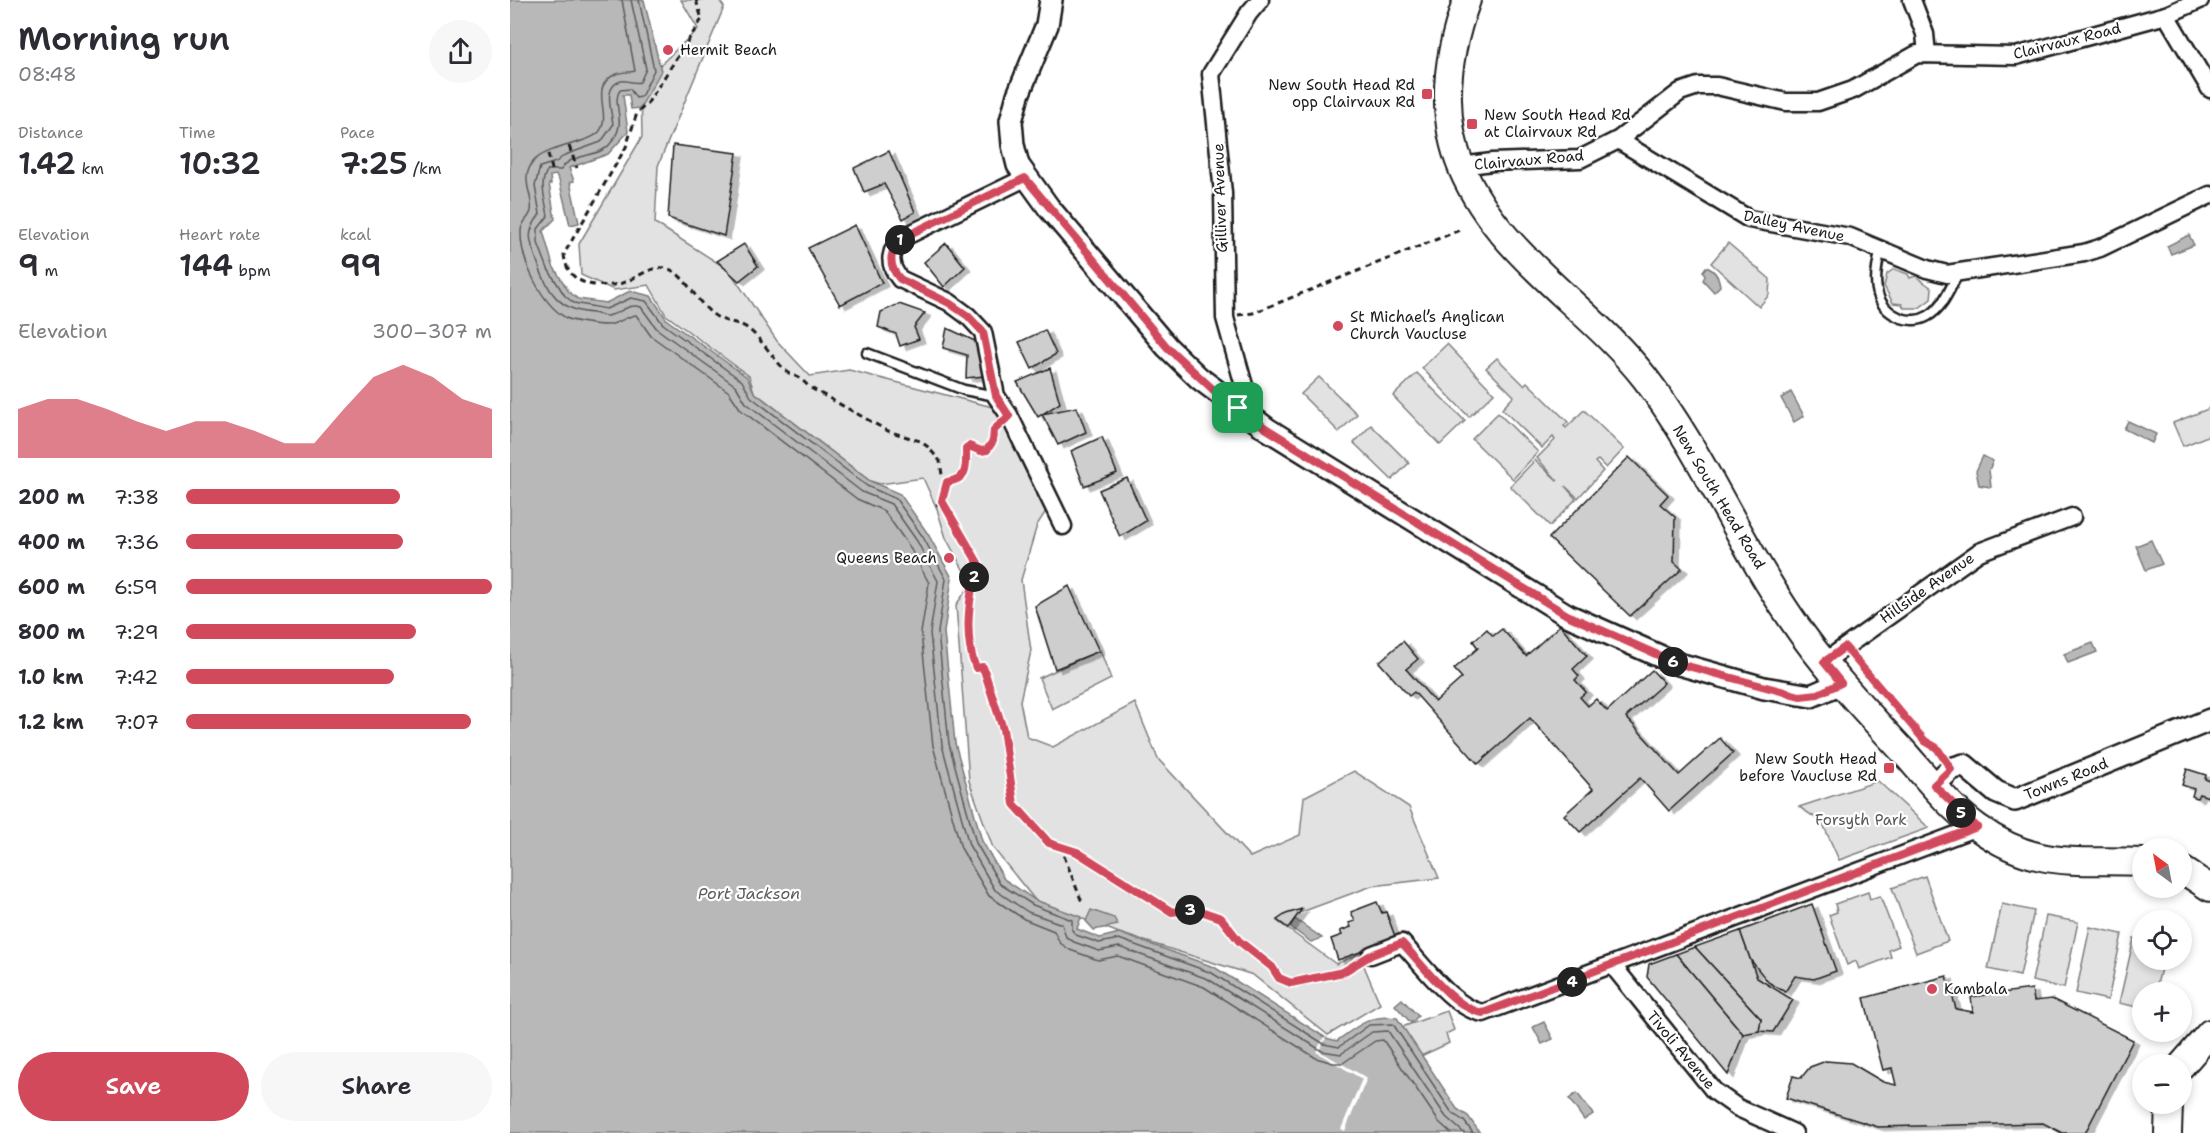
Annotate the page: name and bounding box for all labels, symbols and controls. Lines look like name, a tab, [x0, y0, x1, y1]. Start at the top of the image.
text: Morning run	[18, 16, 230, 61]
street label: Clairvaux Road	[2011, 18, 2123, 64]
button: share	[429, 20, 492, 83]
place label: Hermit Beach	[680, 40, 777, 60]
marker: Hermit Beach	[661, 43, 675, 57]
text: 08:48	[18, 61, 77, 87]
place label: New South Head Rd opp Clairvaux Rd	[1268, 75, 1415, 112]
marker: New South Head Rd opp Clairvaux Rd	[1420, 87, 1434, 101]
place label: New South Head Rd at Clairvaux Rd	[1484, 105, 1631, 142]
marker: New South Head Rd at Clairvaux Rd	[1465, 117, 1479, 131]
text: Distance	[18, 122, 84, 143]
text: Time	[179, 122, 216, 143]
text: Pace	[340, 122, 375, 143]
text: 1.42	[18, 143, 76, 184]
text: 10:32	[179, 143, 261, 184]
text: 7:25	[340, 143, 408, 184]
street label: Gilliver Avenue	[1208, 143, 1232, 253]
street label: Clairvaux Road	[1473, 145, 1585, 175]
text: km	[76, 158, 104, 179]
text: /km	[408, 158, 442, 179]
street label: Dalley Avenue	[1742, 206, 1846, 246]
text: Elevation	[18, 224, 90, 245]
text: Heart rate	[179, 224, 261, 245]
text: kcal	[340, 224, 371, 245]
pin: 1	[885, 225, 915, 255]
text: 1	[896, 229, 904, 250]
text: 9	[18, 245, 39, 286]
text: 144	[179, 245, 233, 286]
text: 99	[340, 245, 381, 286]
text: m	[39, 260, 58, 281]
text: bpm	[233, 260, 271, 281]
place label: St Michael’s Anglican Church Vaucluse	[1350, 307, 1504, 344]
text: Elevation	[18, 318, 108, 344]
text: 300–307 m	[372, 318, 492, 344]
marker: St Michael’s Anglican Church Vaucluse	[1331, 319, 1345, 333]
pin	[1212, 382, 1263, 433]
icon: arrive	[1221, 391, 1254, 424]
street label: New South Head Road	[1668, 421, 1770, 573]
text: 200 m	[18, 484, 85, 510]
text: 7:38	[114, 484, 159, 510]
text: 400 m	[18, 529, 85, 555]
text: 7:36	[114, 529, 159, 555]
place label: Queens Beach	[836, 548, 937, 568]
street label: Hillside Avenue	[1876, 548, 1978, 628]
marker: Queens Beach	[942, 551, 956, 565]
pin: 2	[959, 562, 989, 592]
text: 2	[968, 566, 980, 587]
text: 600 m	[18, 574, 85, 600]
text: 6:59	[114, 574, 158, 600]
text: 800 m	[18, 619, 85, 645]
text: 7:29	[114, 619, 159, 645]
pin: 6	[1658, 647, 1688, 677]
text: 6	[1667, 651, 1679, 672]
text: 1.0 km	[18, 664, 83, 690]
text: 7:42	[114, 664, 158, 690]
text: 1.2 km	[18, 709, 84, 735]
text: 7:07	[114, 709, 159, 735]
place label: New South Head before Vaucluse Rd	[1739, 749, 1877, 786]
street label: Towns Road	[2021, 753, 2111, 805]
marker: New South Head before Vaucluse Rd	[1882, 761, 1896, 775]
pin: 5	[1946, 798, 1976, 828]
text: 5	[1956, 802, 1966, 823]
park label: Forsyth Park	[1815, 810, 1907, 830]
north arrow	[2132, 838, 2192, 898]
map controls	[2132, 838, 2192, 1114]
water label: Port Jackson	[698, 883, 800, 904]
pin: 3	[1175, 895, 1205, 925]
text: 3	[1184, 899, 1196, 920]
button: locate	[2132, 910, 2192, 970]
pin: 4	[1557, 967, 1587, 997]
text: 4	[1566, 971, 1578, 992]
place label: Kambala	[1944, 979, 2008, 999]
marker: Kambala	[1925, 982, 1939, 996]
button: +	[2132, 982, 2192, 1042]
street label: Tivoli Avenue	[1642, 1007, 1720, 1093]
button: Save	[18, 1052, 249, 1121]
button: Share	[261, 1052, 492, 1121]
button: −	[2132, 1054, 2192, 1114]

